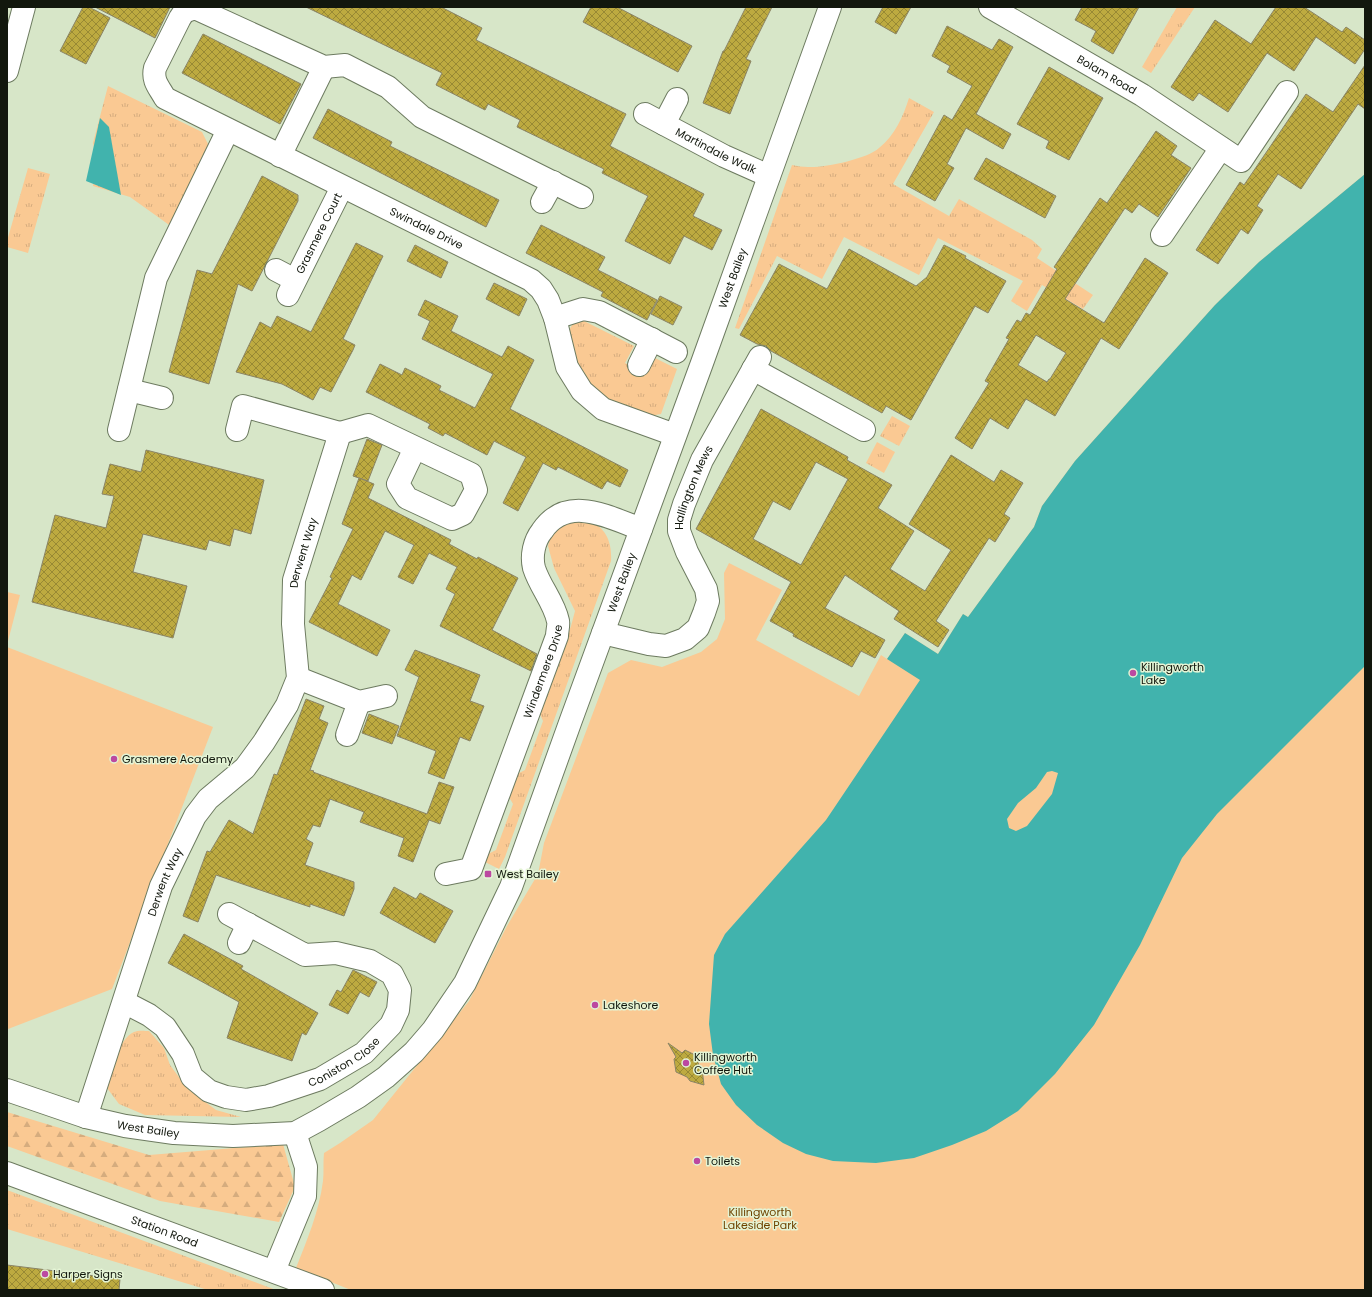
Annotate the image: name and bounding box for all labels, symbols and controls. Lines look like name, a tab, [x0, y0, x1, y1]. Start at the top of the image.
street label: Bolam Road	[1074, 51, 1140, 98]
street label: Martindale Walk	[673, 124, 759, 178]
street label: Grasmere Court	[292, 190, 346, 276]
street label: Swindale Drive	[387, 203, 466, 253]
street label: West Bailey	[714, 245, 751, 310]
street label: Hallington Mews	[671, 442, 717, 530]
street label: Derwent Way	[286, 515, 321, 588]
street label: West Bailey	[603, 549, 640, 615]
street label: Windermere Drive	[519, 623, 566, 721]
place label: Killingworth Lake	[1141, 659, 1204, 688]
marker: Killingworth Lake	[1128, 668, 1138, 678]
place label: Grasmere Academy	[122, 751, 234, 767]
marker: Grasmere Academy	[109, 754, 119, 764]
street label: Derwent Way	[144, 844, 187, 918]
place label: West Bailey	[496, 866, 560, 882]
marker: West Bailey	[483, 869, 493, 879]
place label: Lakeshore	[603, 997, 659, 1013]
marker: Lakeshore	[590, 1000, 600, 1010]
street label: Coniston Close	[306, 1033, 384, 1090]
place label: Killingworth Coffee Hut	[694, 1049, 757, 1078]
marker: Killingworth Coffee Hut	[681, 1058, 691, 1068]
street label: West Bailey	[115, 1116, 181, 1141]
place label: Toilets	[705, 1153, 740, 1169]
marker: Toilets	[692, 1156, 702, 1166]
park label: Killingworth Lakeside Park	[723, 1204, 797, 1233]
street label: Station Road	[129, 1212, 200, 1251]
place label: Harper Signs	[53, 1266, 123, 1282]
marker: Harper Signs	[40, 1269, 50, 1279]

